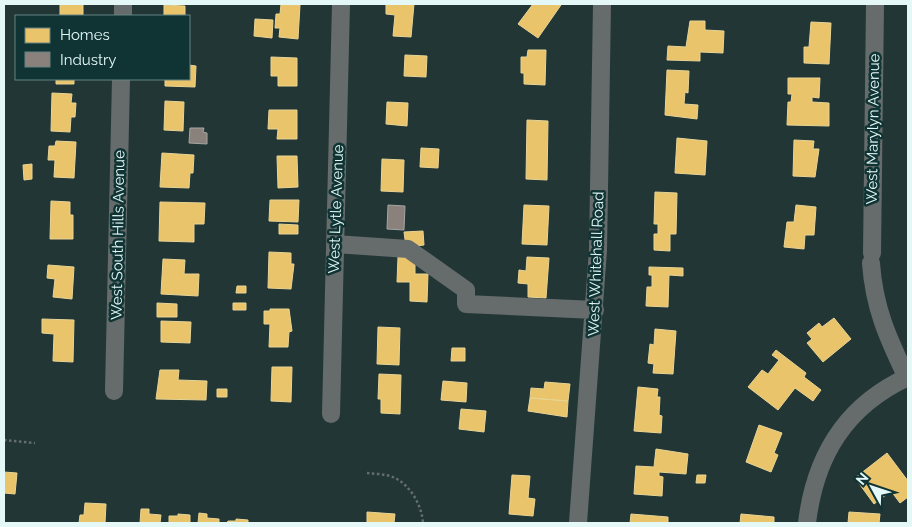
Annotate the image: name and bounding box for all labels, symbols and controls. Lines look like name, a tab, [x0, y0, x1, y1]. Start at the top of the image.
legend	[15, 15, 190, 80]
text: Homes	[60, 26, 110, 44]
text: Industry	[60, 51, 116, 69]
street label: West Marylyn Avenue	[863, 53, 883, 205]
street label: West Lytle Avenue	[325, 144, 347, 274]
street label: West South Hills Avenue	[108, 150, 128, 320]
street label: West Whitehall Road	[584, 191, 608, 337]
north arrow	[847, 462, 897, 512]
text: N	[852, 469, 872, 488]

